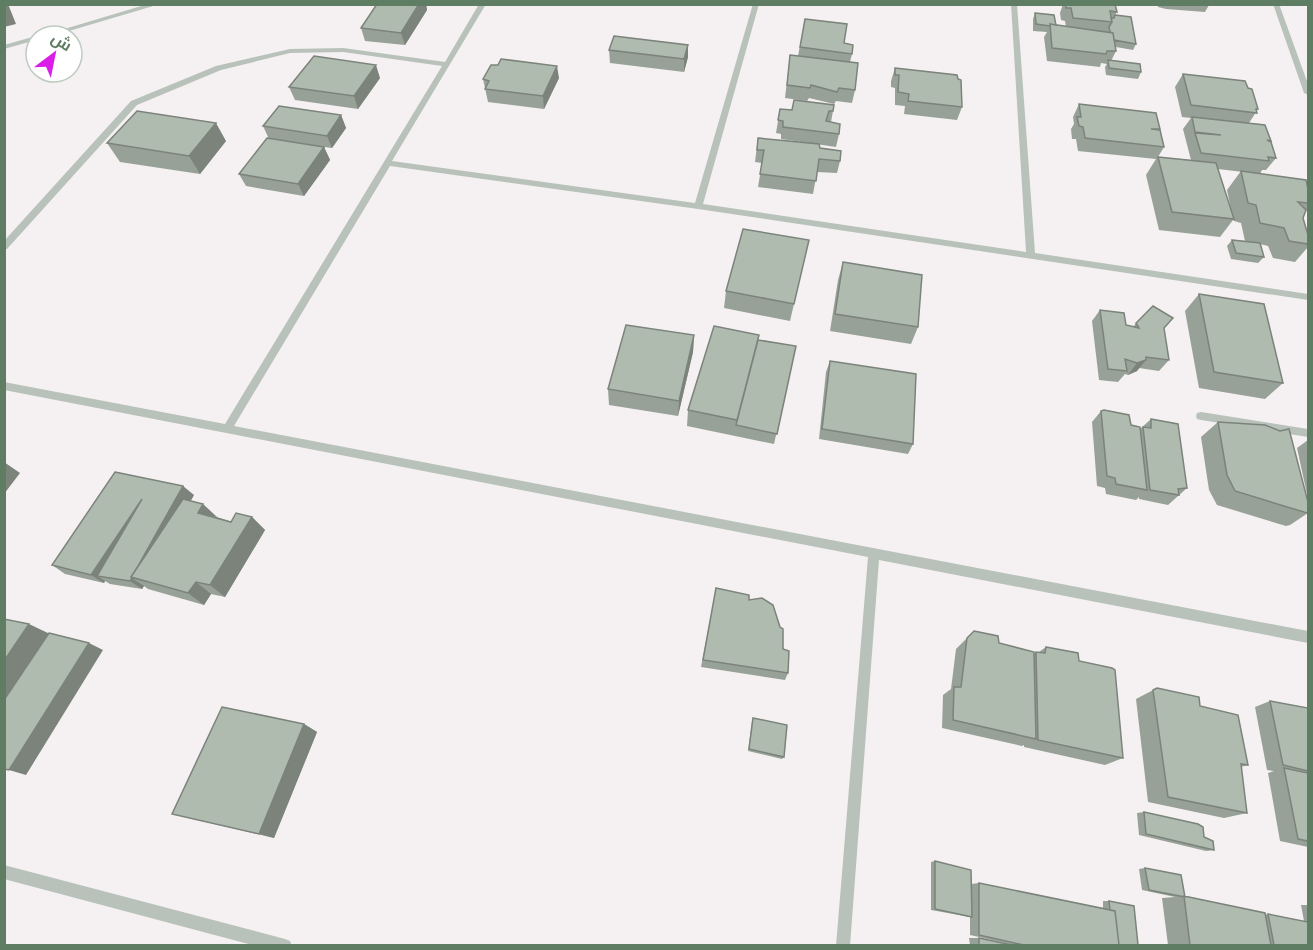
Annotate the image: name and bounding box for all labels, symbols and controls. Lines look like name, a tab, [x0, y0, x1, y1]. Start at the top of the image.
north arrow	[24, 24, 84, 84]
text: ش	[47, 28, 75, 56]

